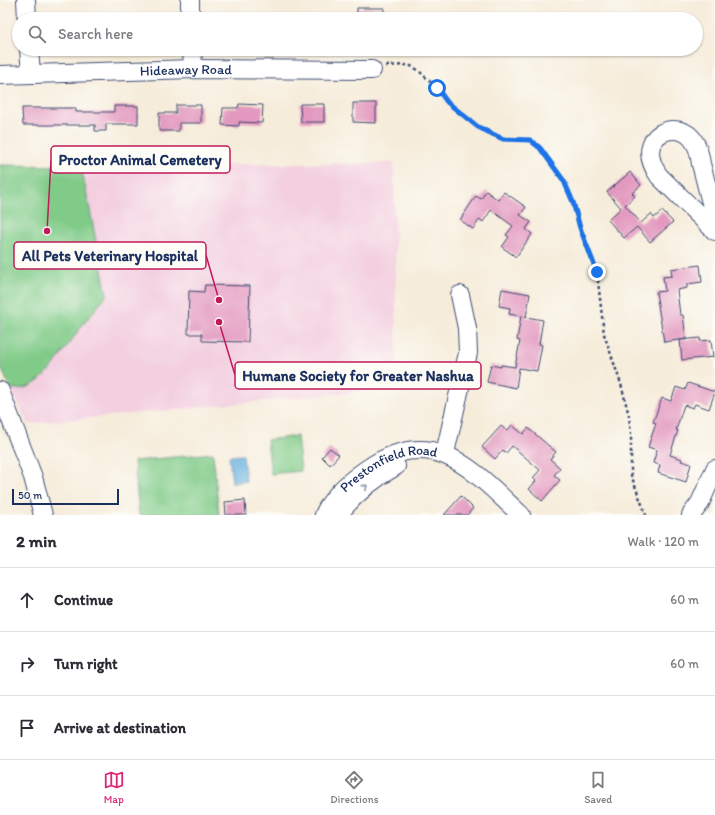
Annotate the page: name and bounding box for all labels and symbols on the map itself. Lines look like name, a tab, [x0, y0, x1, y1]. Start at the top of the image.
street label: Hideaway Road	[140, 60, 232, 79]
route start	[428, 79, 446, 97]
callout: Proctor Animal Cemetery	[51, 146, 230, 173]
text: Proctor Animal Cemetery	[59, 151, 222, 170]
callout: All Pets Veterinary Hospital	[14, 242, 206, 269]
text: All Pets Veterinary Hospital	[21, 247, 199, 266]
route end	[588, 263, 606, 281]
callout: Humane Society for Greater Nashua	[235, 362, 481, 389]
text: Humane Society for Greater Nashua	[242, 367, 474, 386]
street label: Prestonfield Road	[336, 441, 440, 496]
one-way arrow	[360, 484, 368, 491]
scale bar	[12, 487, 119, 506]

